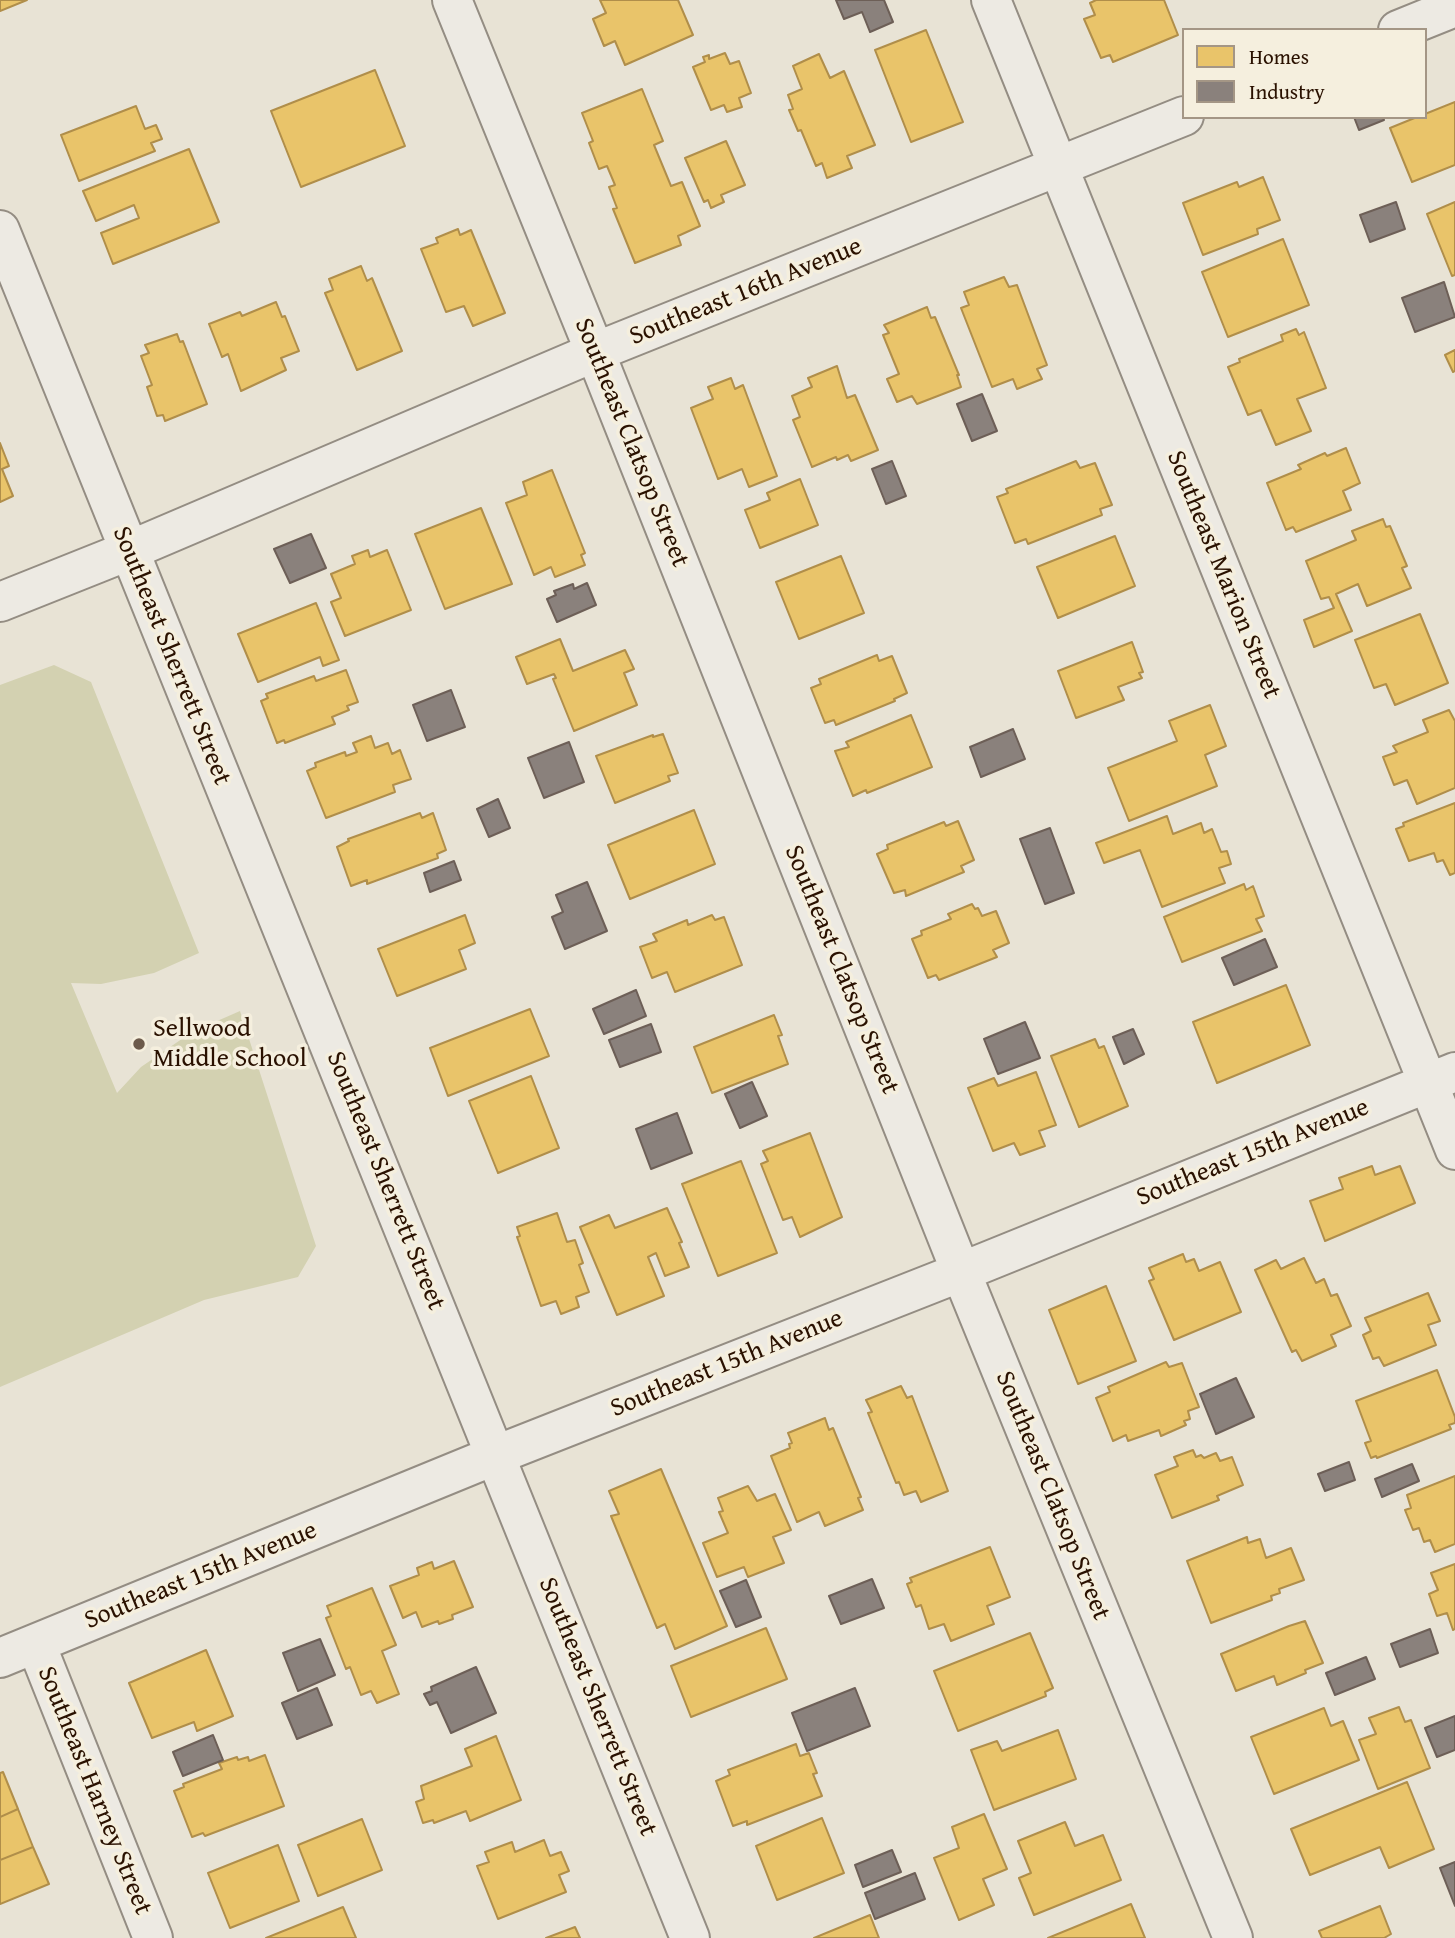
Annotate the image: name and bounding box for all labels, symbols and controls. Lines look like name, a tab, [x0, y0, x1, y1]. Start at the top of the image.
legend	[1182, 28, 1427, 119]
text: Homes	[1249, 41, 1309, 72]
text: Industry	[1249, 76, 1325, 107]
street label: Southeast 16th Avenue	[625, 231, 867, 353]
street label: Southeast Clatsop Street	[567, 314, 695, 572]
street label: Southeast Marion Street	[1159, 447, 1287, 703]
street label: Southeast Sherrett Street	[105, 522, 237, 790]
street label: Southeast Clatsop Street	[777, 841, 905, 1099]
place label: Sellwood Middle School	[153, 1013, 307, 1074]
marker: Sellwood Middle School	[131, 1036, 147, 1052]
street label: Southeast Sherrett Street	[319, 1047, 451, 1315]
street label: Southeast 15th Avenue	[1132, 1092, 1374, 1214]
street label: Southeast 15th Avenue	[606, 1303, 848, 1425]
street label: Southeast Clatsop Street	[988, 1367, 1116, 1625]
street label: Southeast 15th Avenue	[80, 1515, 322, 1637]
street label: Southeast Sherrett Street	[531, 1573, 663, 1841]
street label: Southeast Harney Street	[30, 1662, 158, 1920]

